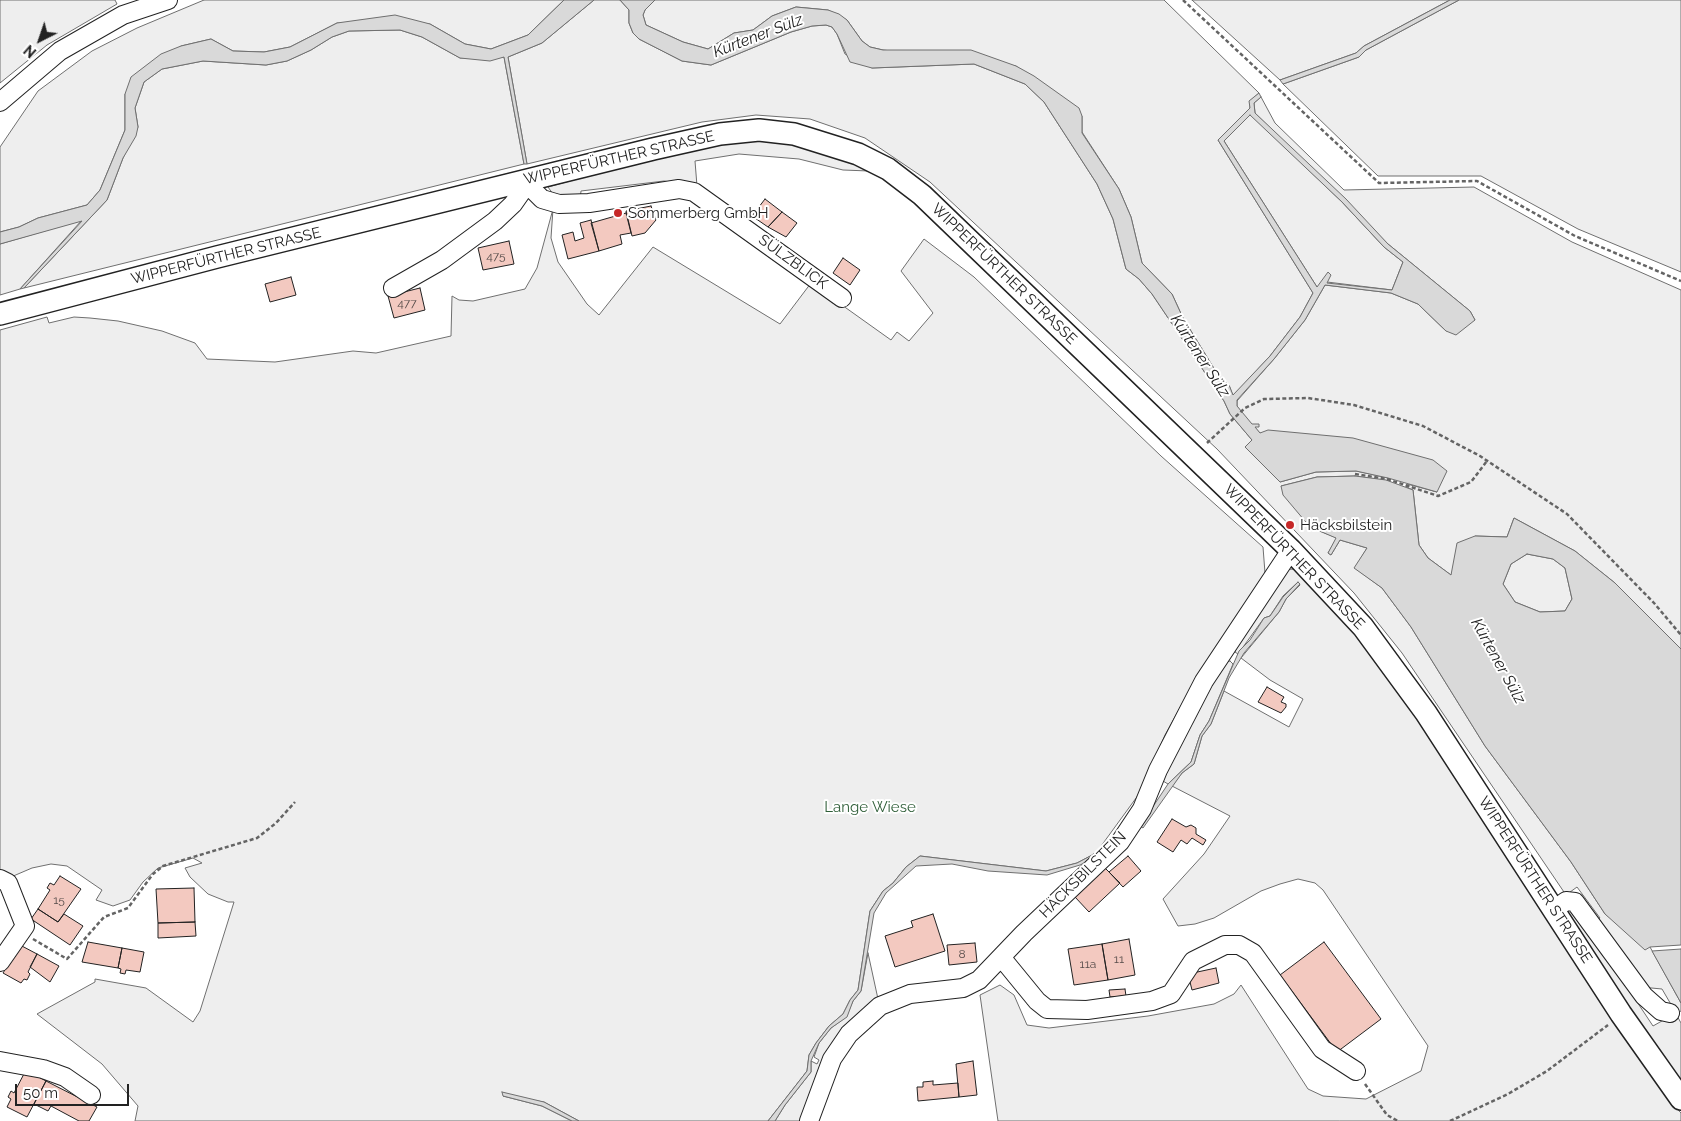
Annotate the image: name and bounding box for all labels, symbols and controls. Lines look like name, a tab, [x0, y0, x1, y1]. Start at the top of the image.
water label: Kürtener Sülz	[710, 10, 806, 62]
north arrow	[15, 15, 65, 65]
text: N	[21, 42, 39, 61]
street label: WIPPERFÜRTHER STRASSE	[522, 127, 716, 189]
street label: WIPPERFÜRTHER STRASSE	[928, 200, 1080, 348]
place label: Sommerberg GmbH	[628, 204, 769, 222]
marker: Sommerberg GmbH	[612, 207, 624, 219]
street label: WIPPERFÜRTHER STRASSE	[129, 224, 323, 288]
street label: SÜLZBLICK	[755, 231, 831, 293]
house number: 475	[486, 249, 506, 263]
house number: 477	[397, 296, 417, 310]
water label: Kürtener Sülz	[1166, 311, 1234, 401]
street label: WIPPERFÜRTHER STRASSE	[1220, 481, 1368, 633]
place label: Häcksbilstein	[1300, 516, 1392, 534]
marker: Häcksbilstein	[1284, 519, 1296, 531]
water label: Kürtener Sülz	[1467, 615, 1529, 707]
street label: WIPPERFÜRTHER STRASSE	[1474, 793, 1596, 967]
park label: Lange Wiese	[824, 798, 916, 816]
street label: HÄCKSBILSTEIN	[1036, 828, 1130, 922]
house number: 15	[53, 893, 65, 907]
house number: 8	[958, 947, 966, 961]
house number: 11	[1114, 952, 1124, 966]
house number: 11a	[1080, 957, 1096, 971]
scale bar	[18, 1074, 131, 1106]
text: 50 m	[23, 1084, 58, 1102]

